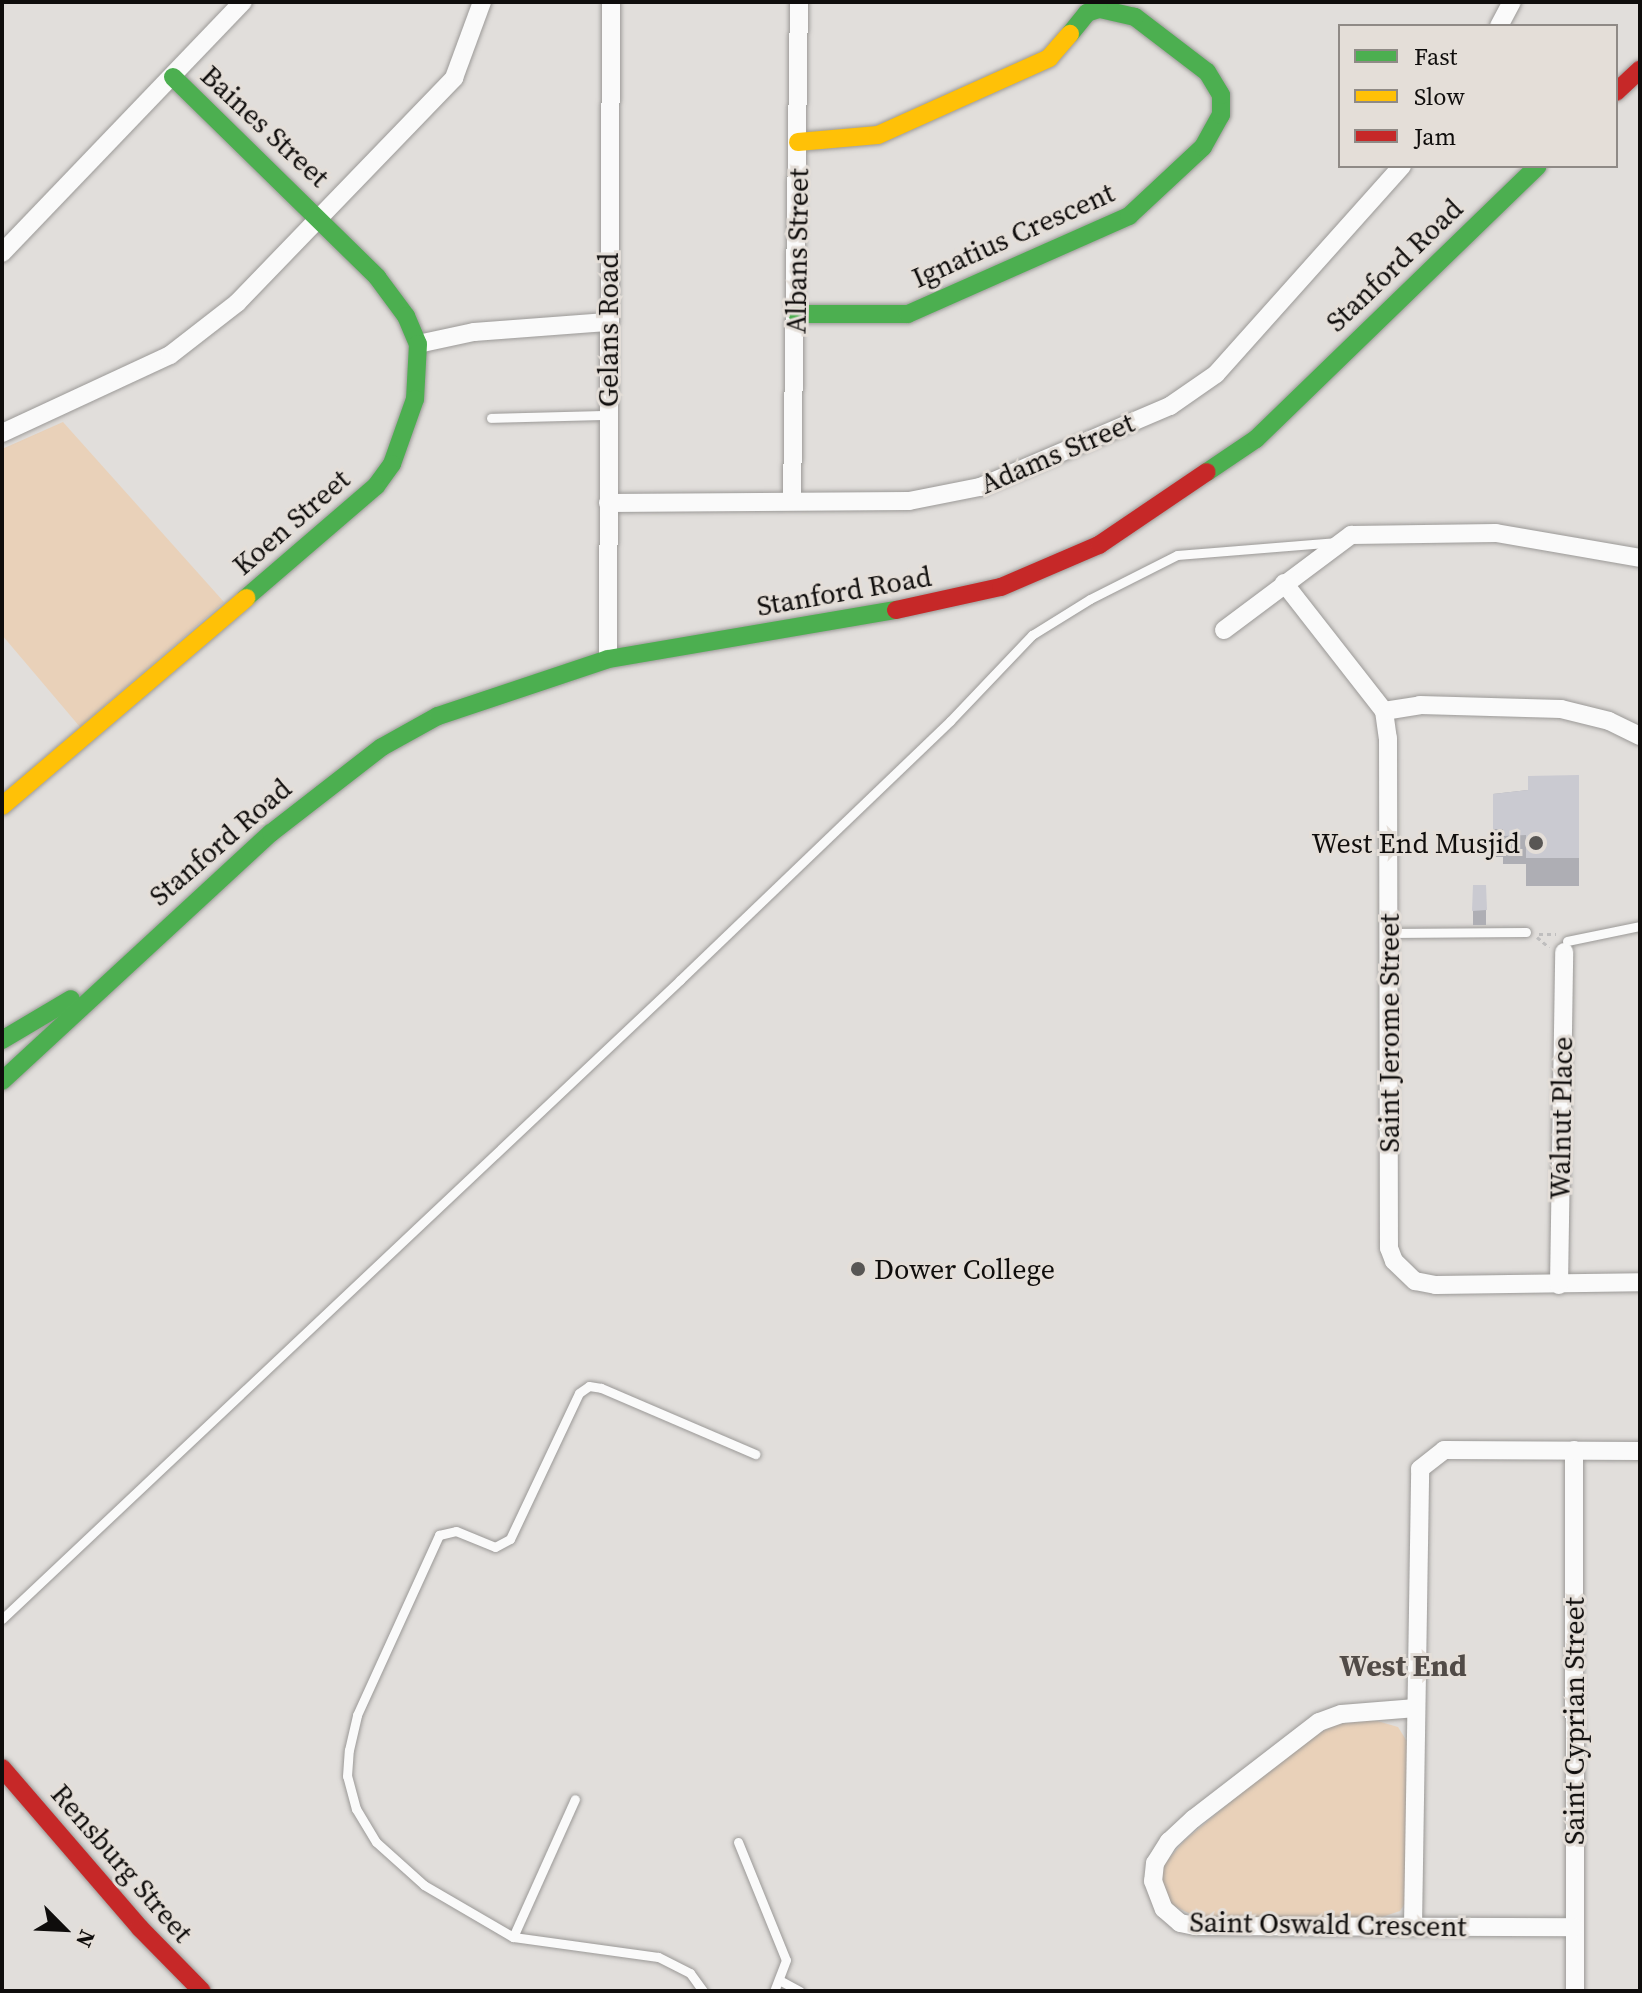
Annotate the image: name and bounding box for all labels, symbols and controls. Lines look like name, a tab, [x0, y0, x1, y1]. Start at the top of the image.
legend	[1338, 24, 1618, 168]
text: Fast	[1414, 40, 1457, 73]
street label: Baines Street	[194, 58, 336, 194]
text: Slow	[1414, 80, 1465, 113]
text: Jam	[1414, 120, 1456, 153]
street label: Albans Street	[779, 168, 815, 334]
street label: Ignatius Crescent	[907, 175, 1119, 295]
street label: Stanford Road	[1319, 192, 1469, 338]
street label: Gelans Road	[591, 253, 625, 407]
street label: Adams Street	[975, 405, 1139, 501]
street label: Koen Street	[226, 462, 356, 582]
street label: Stanford Road	[754, 559, 934, 623]
street label: Stanford Road	[142, 771, 298, 913]
place label: West End Musjid	[1312, 826, 1520, 860]
marker: West End Musjid	[1527, 834, 1545, 852]
street label: Saint Jerome Street	[1372, 914, 1406, 1152]
street label: Walnut Place	[1543, 1036, 1579, 1200]
place label: Dower College	[874, 1252, 1055, 1286]
marker: Dower College	[849, 1260, 867, 1278]
street label: Saint Cyprian Street	[1557, 1597, 1591, 1845]
district label: West End	[1339, 1648, 1467, 1684]
street label: Rensburg Street	[44, 1777, 200, 1949]
north arrow	[24, 1889, 104, 1969]
street label: Saint Oswald Crescent	[1189, 1905, 1467, 1943]
text: N	[69, 1925, 103, 1952]

